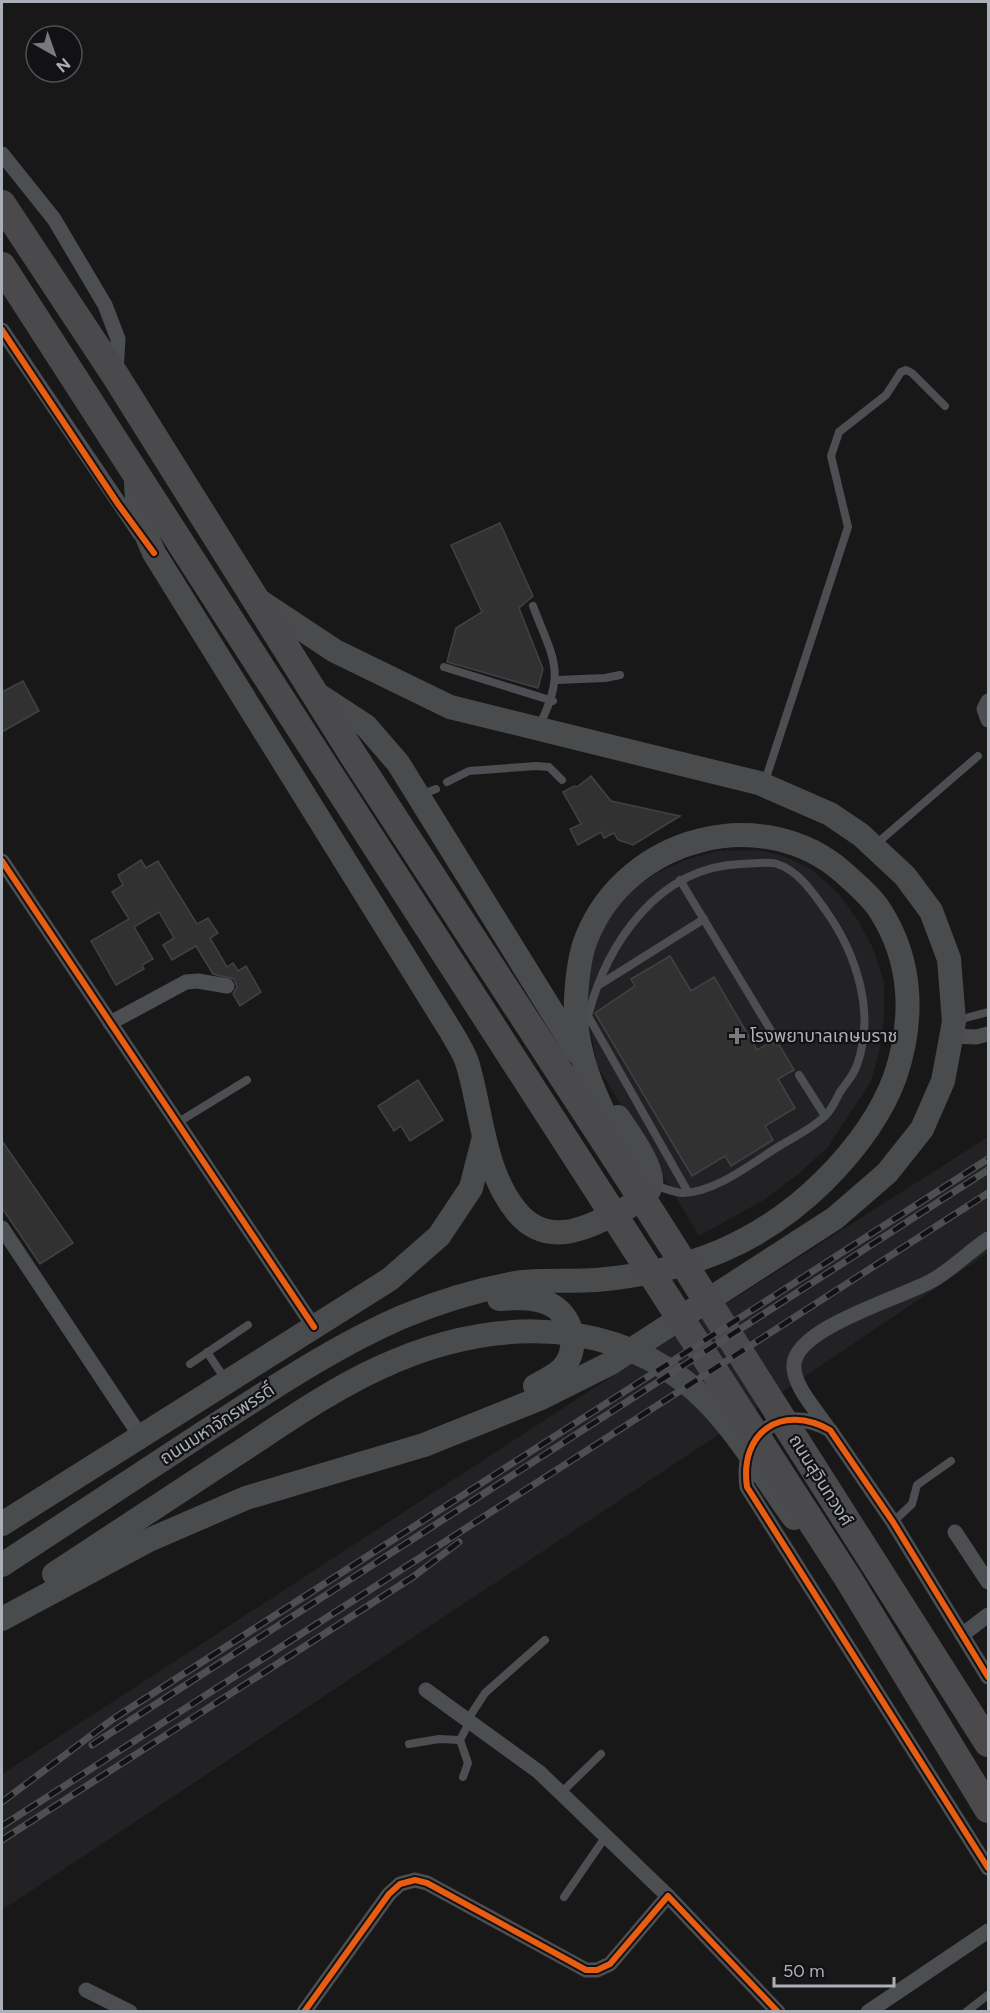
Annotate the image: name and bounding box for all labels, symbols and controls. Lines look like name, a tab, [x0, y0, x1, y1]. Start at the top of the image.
north arrow	[24, 24, 84, 84]
text: N	[52, 54, 74, 76]
place label: โรงพยาบาลเกษมราช	[750, 1025, 897, 1047]
marker: โรงพยาบาลเกษมราช	[728, 1027, 746, 1045]
street label: ถนนมหาจักรพรรดิ์	[156, 1379, 278, 1469]
street label: ถนนสุวินทวงศ์	[784, 1430, 858, 1530]
scale bar	[774, 1950, 894, 1988]
text: 50 m	[783, 1960, 825, 1982]

